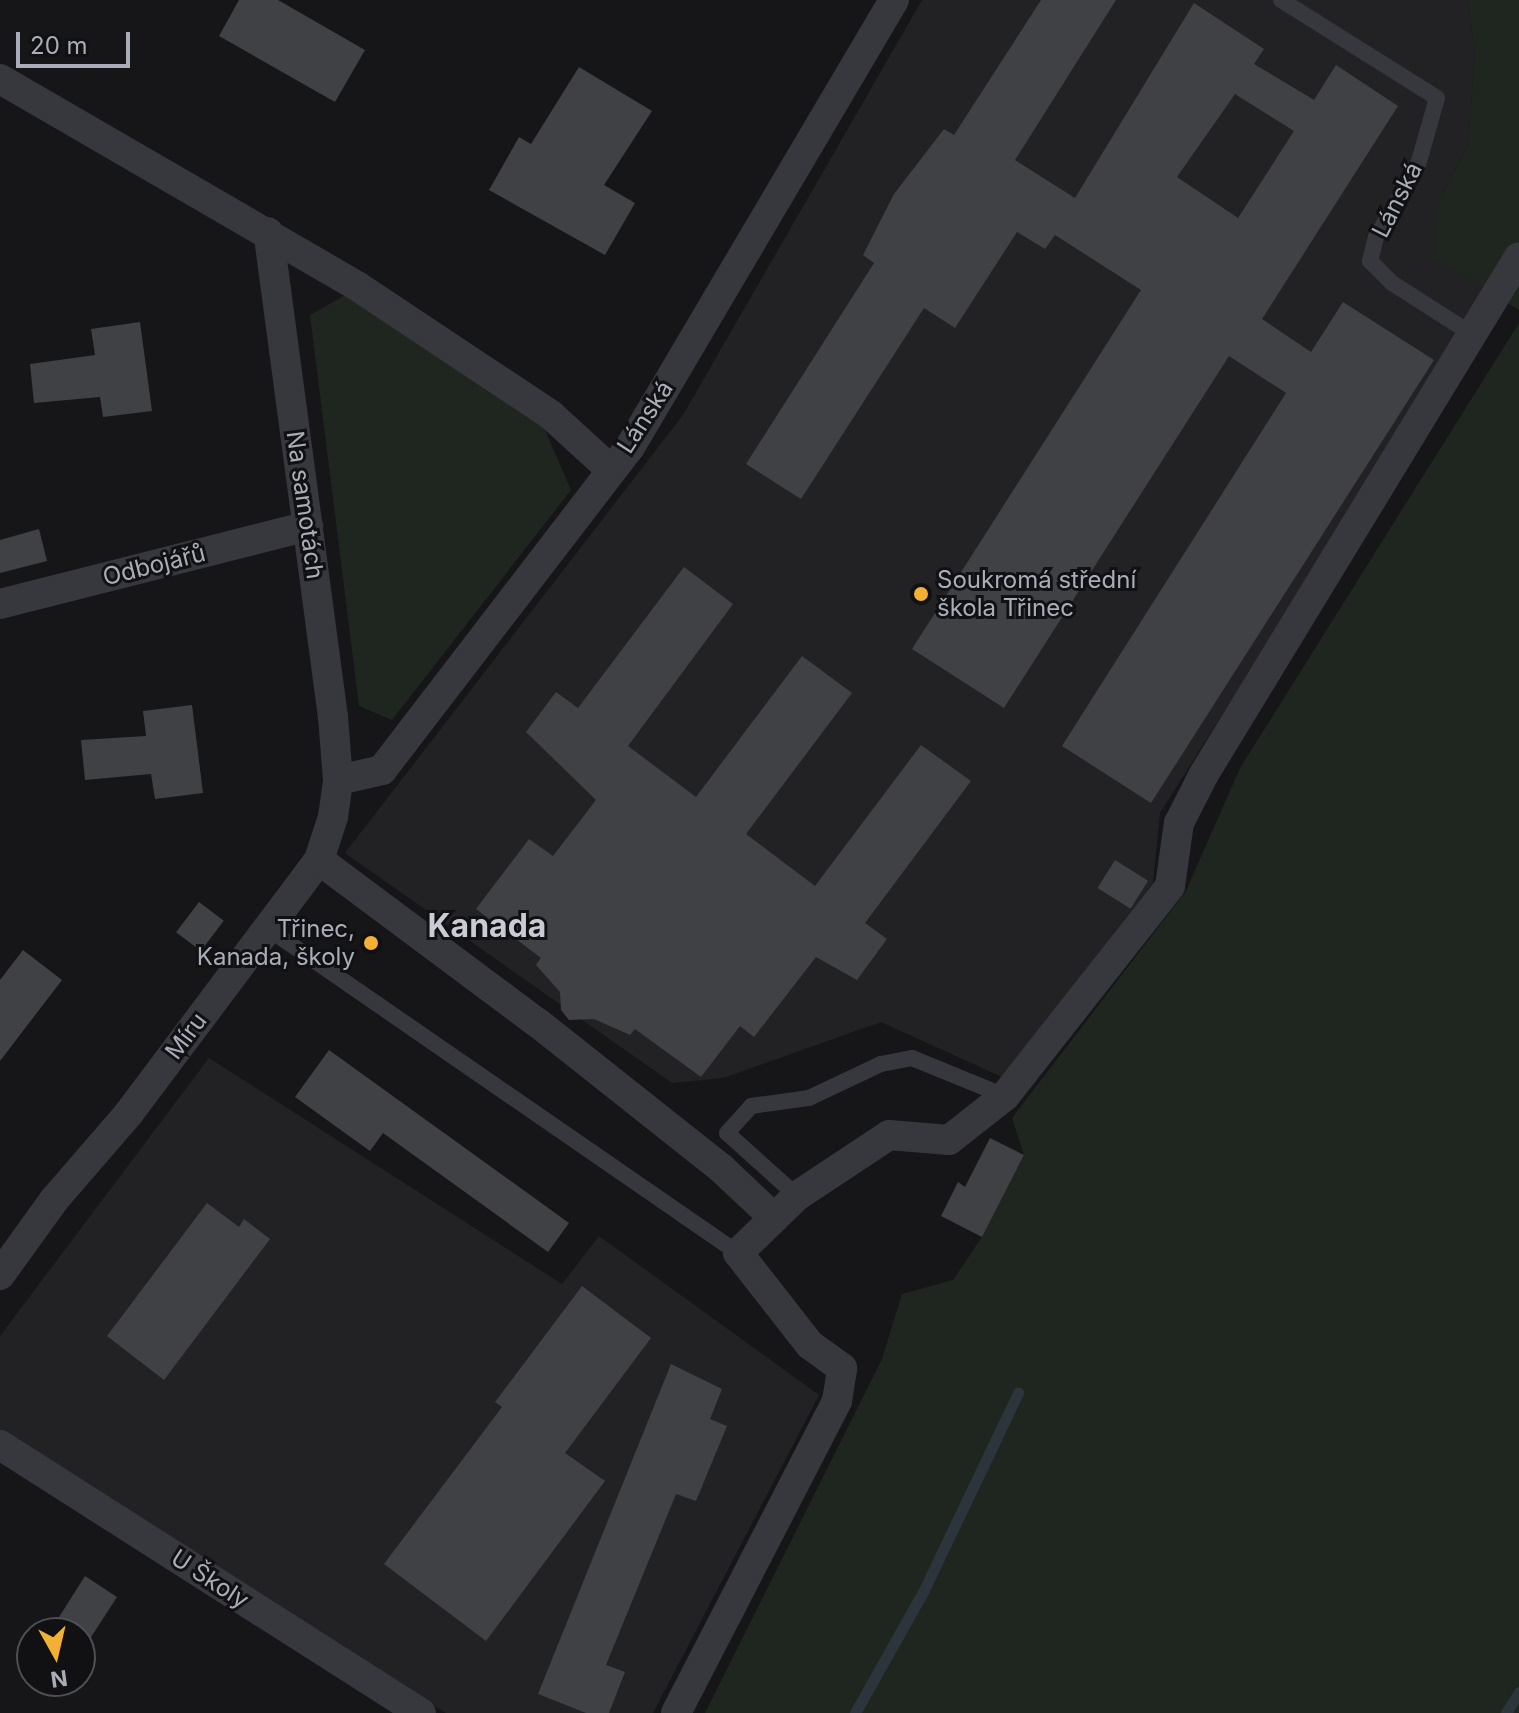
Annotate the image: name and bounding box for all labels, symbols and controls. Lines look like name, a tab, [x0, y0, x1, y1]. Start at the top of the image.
scale bar	[20, 16, 134, 66]
text: 20 m	[30, 31, 88, 60]
street label: Lánská	[1366, 158, 1428, 242]
street label: Lánská	[611, 375, 679, 459]
street label: Na samotách	[280, 429, 330, 581]
street label: Odbojářů	[100, 538, 208, 592]
place label: Soukromá střední škola Třinec	[937, 566, 1136, 622]
marker: Soukromá střední škola Třinec	[912, 585, 930, 603]
district label: Kanada	[428, 907, 546, 945]
place label: Třinec, Kanada, školy	[197, 915, 355, 971]
marker: Třinec, Kanada, školy	[362, 934, 380, 952]
street label: Míru	[159, 1007, 213, 1065]
street label: U Školy	[166, 1543, 254, 1615]
north arrow	[16, 1617, 96, 1697]
text: N	[49, 1665, 69, 1693]

